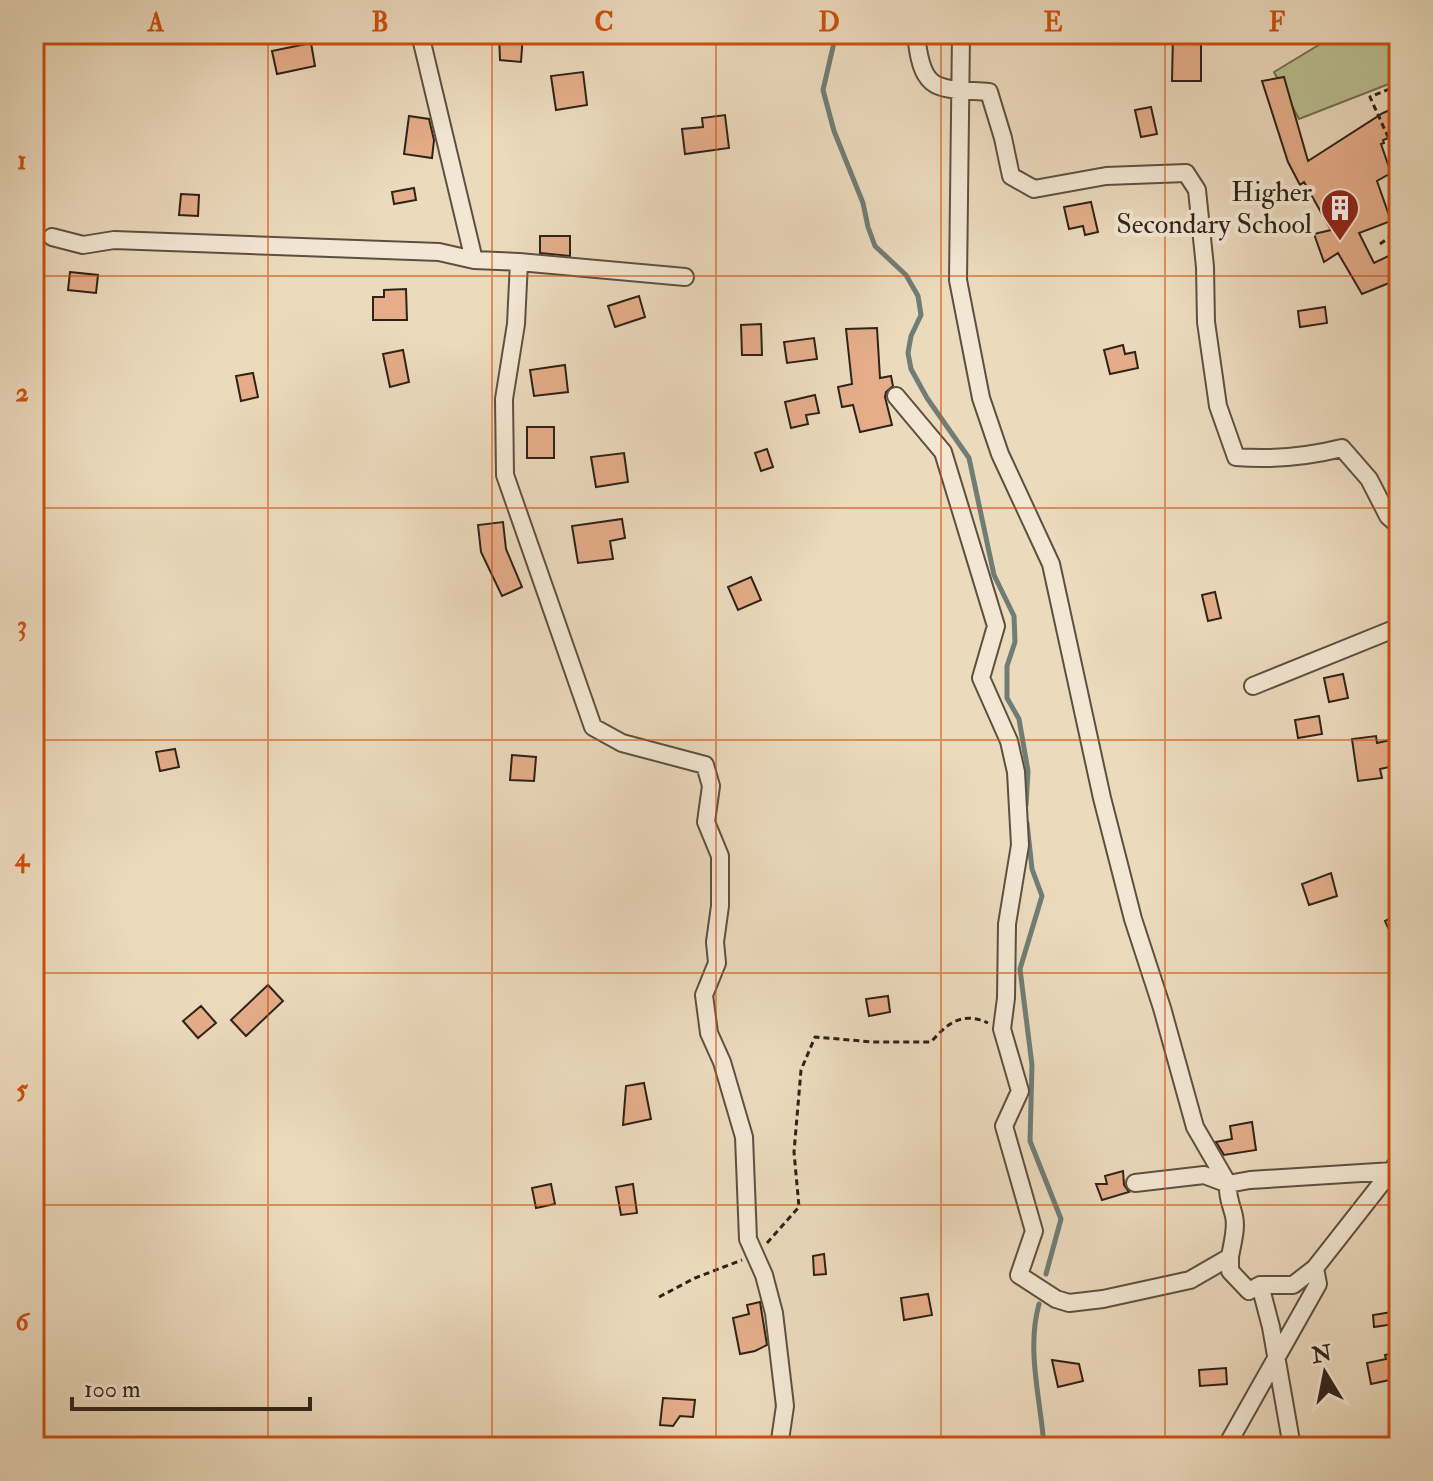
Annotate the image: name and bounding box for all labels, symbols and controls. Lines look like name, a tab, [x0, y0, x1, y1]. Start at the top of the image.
text: A	[147, 7, 165, 39]
text: B	[371, 7, 389, 39]
text: C	[594, 7, 614, 39]
text: D	[818, 7, 840, 39]
text: E	[1044, 7, 1063, 39]
text: F	[1269, 7, 1286, 39]
text: 1	[17, 145, 27, 177]
place label: Higher Secondary School	[1116, 175, 1313, 242]
building icon: Higher Secondary School	[1319, 187, 1361, 242]
text: 2	[15, 377, 29, 409]
text: 3	[17, 610, 27, 642]
text: 4	[14, 842, 31, 874]
text: 5	[16, 1074, 28, 1106]
text: 6	[15, 1306, 30, 1338]
north arrow	[1285, 1333, 1365, 1413]
text: N	[1309, 1339, 1334, 1370]
scale bar	[72, 1361, 310, 1411]
text: 100 m	[84, 1374, 141, 1405]

